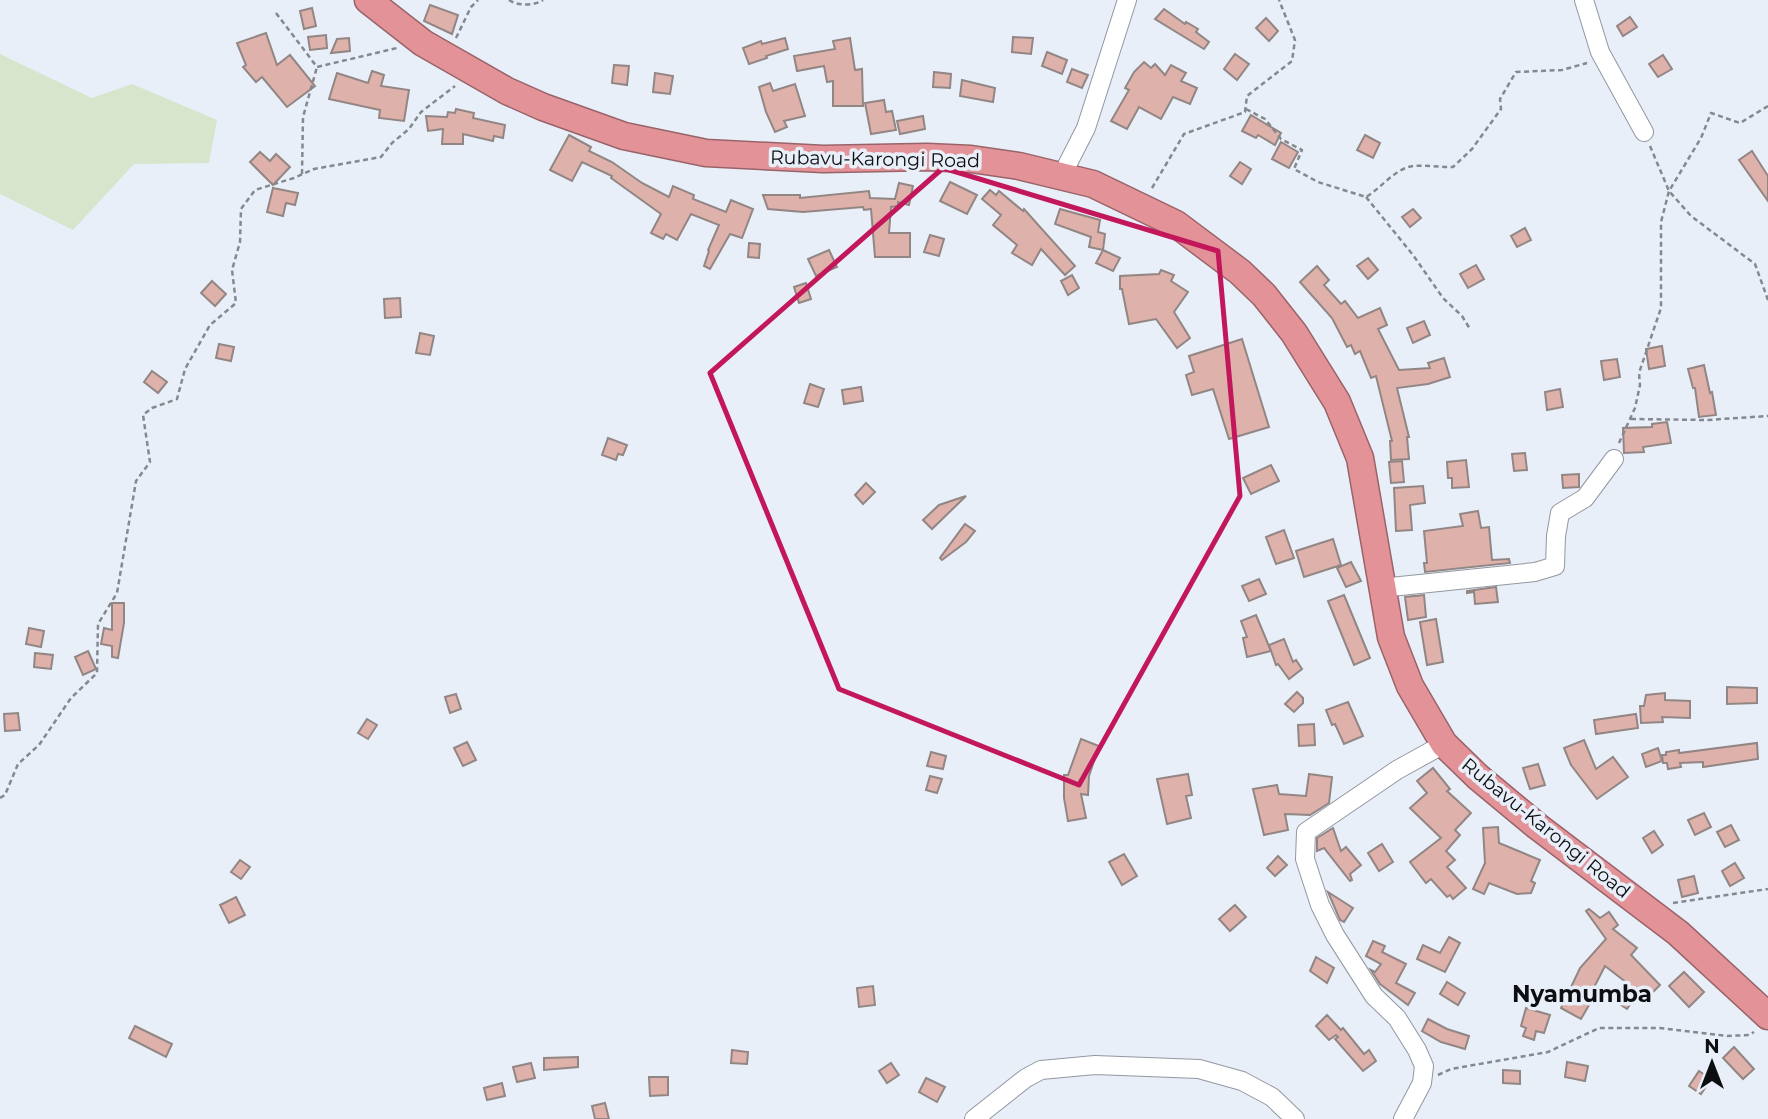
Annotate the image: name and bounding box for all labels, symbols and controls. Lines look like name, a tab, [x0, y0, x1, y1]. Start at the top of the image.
street label: Rubavu-Karongi Road	[770, 146, 980, 172]
street label: Rubavu-Karongi Road	[1457, 753, 1635, 903]
district label: Nyamumba	[1512, 980, 1652, 1008]
north arrow	[1677, 1028, 1747, 1098]
text: N	[1704, 1035, 1720, 1058]

